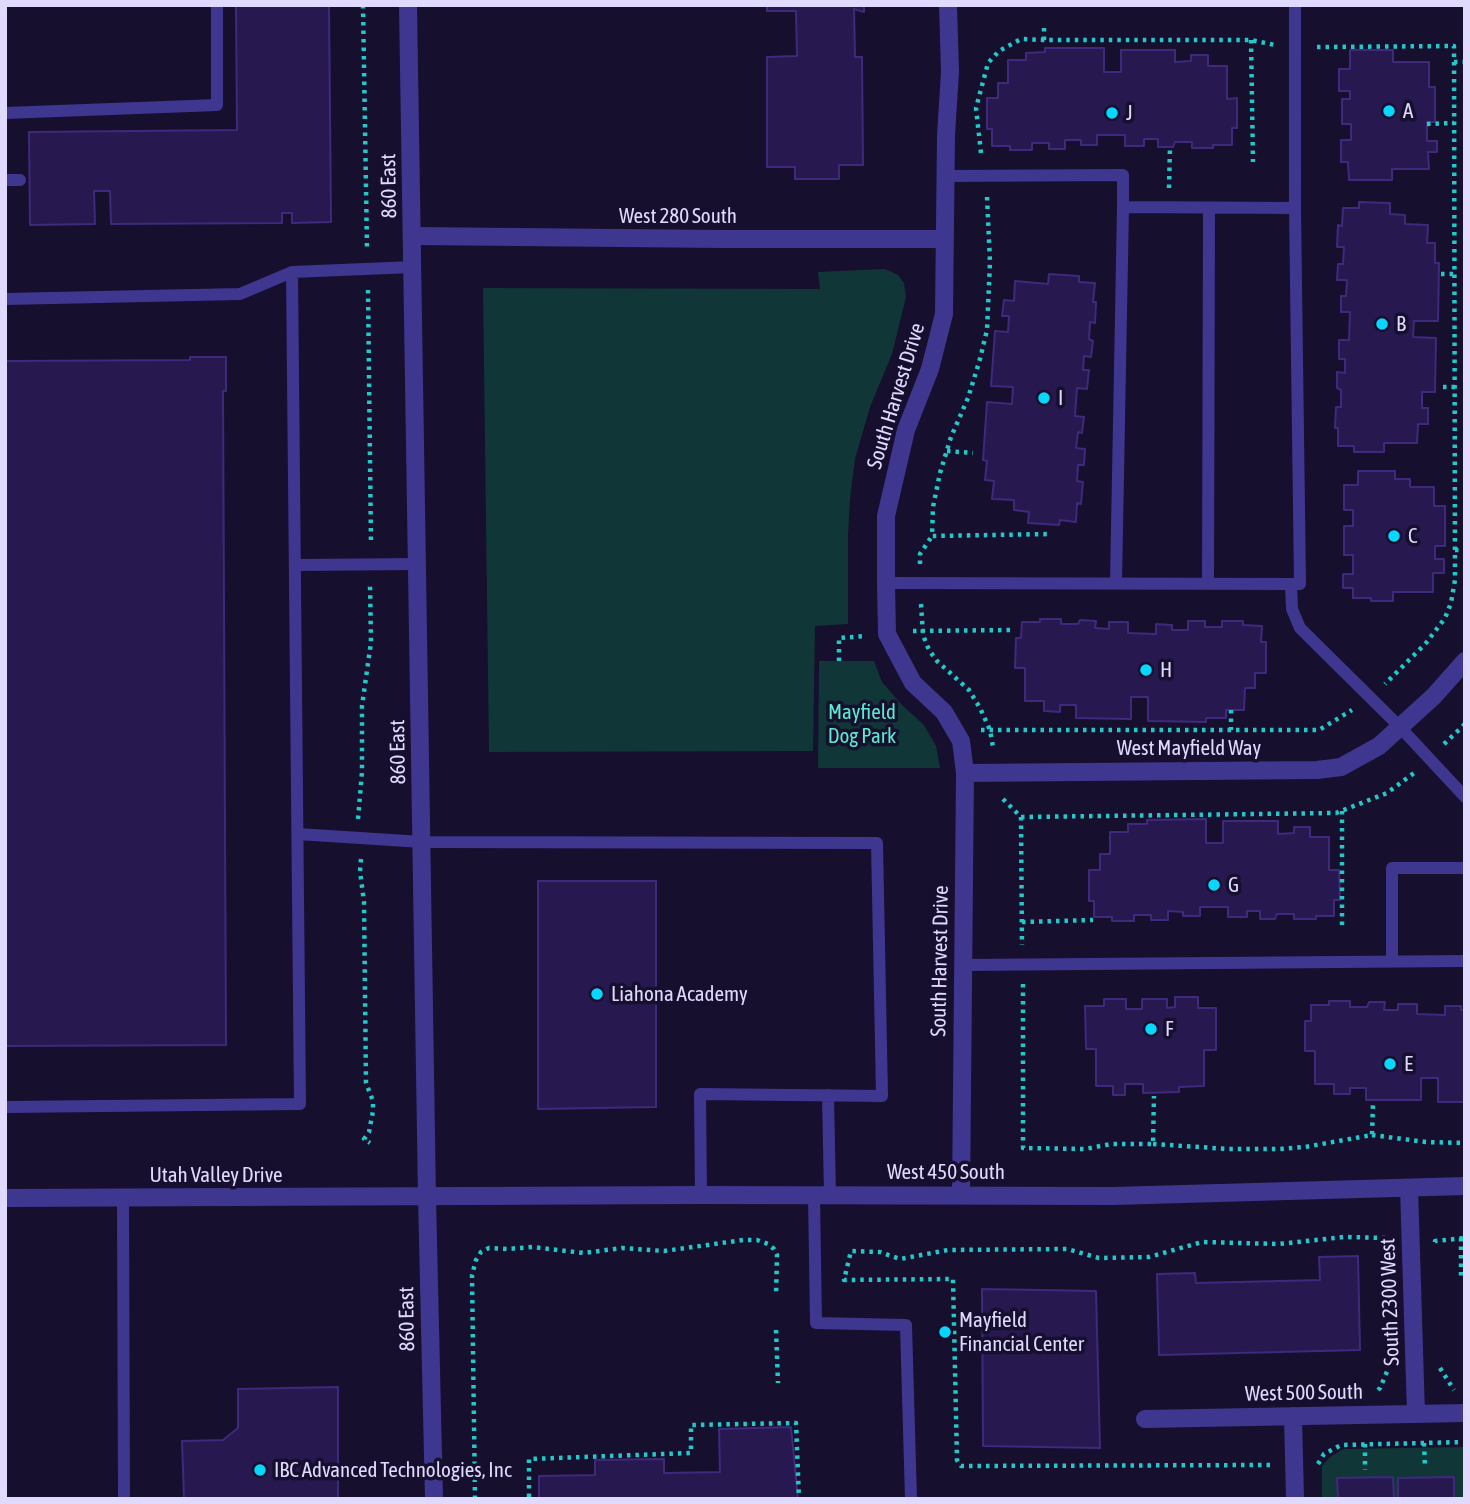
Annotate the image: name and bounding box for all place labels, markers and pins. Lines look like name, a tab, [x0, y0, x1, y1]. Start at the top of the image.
place label: A	[1403, 98, 1413, 124]
place label: J	[1126, 100, 1133, 126]
marker: A	[1381, 103, 1397, 119]
marker: J	[1104, 105, 1120, 121]
place label: B	[1396, 311, 1406, 337]
marker: B	[1374, 316, 1390, 332]
place label: I	[1058, 385, 1063, 411]
marker: I	[1036, 390, 1052, 406]
place label: C	[1408, 523, 1417, 549]
marker: C	[1386, 528, 1402, 544]
place label: H	[1160, 657, 1172, 683]
marker: H	[1138, 662, 1154, 678]
place label: G	[1228, 872, 1239, 898]
marker: G	[1206, 877, 1222, 893]
place label: Liahona Academy	[611, 981, 748, 1007]
marker: Liahona Academy	[589, 986, 605, 1002]
place label: F	[1165, 1016, 1173, 1042]
marker: F	[1143, 1021, 1159, 1037]
place label: E	[1404, 1051, 1413, 1077]
marker: E	[1382, 1056, 1398, 1072]
place label: Mayfield Financial Center	[959, 1307, 1084, 1357]
marker: Mayfield Financial Center	[937, 1324, 953, 1340]
place label: IBC Advanced Technologies, Inc	[274, 1457, 512, 1483]
marker: IBC Advanced Technologies, Inc	[252, 1462, 268, 1478]

